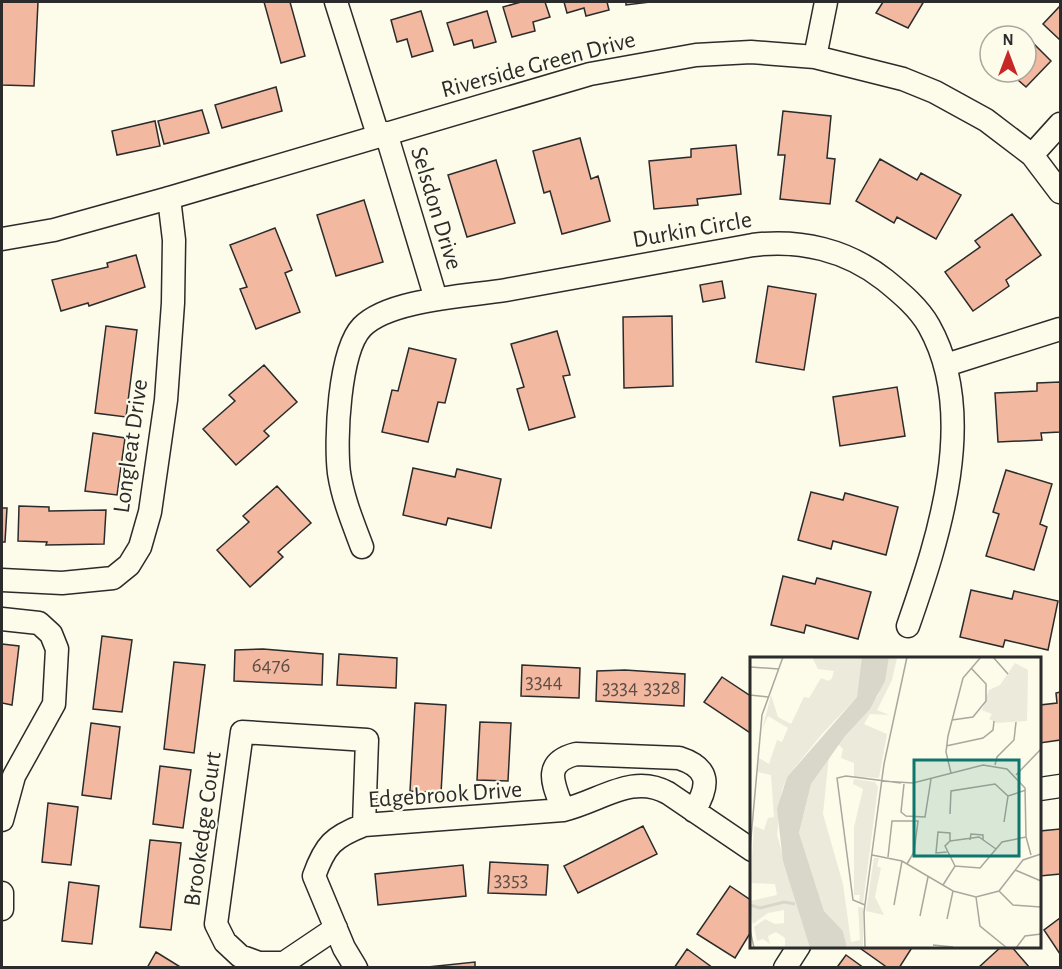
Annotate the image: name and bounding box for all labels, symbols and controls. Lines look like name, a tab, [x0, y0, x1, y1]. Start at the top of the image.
north arrow	[978, 24, 1038, 84]
street label: Riverside Green Drive	[439, 28, 638, 102]
text: N	[1002, 32, 1014, 48]
street label: Selsdon Drive	[406, 144, 466, 273]
street label: Durkin Circle	[631, 208, 754, 252]
street label: Longleat Drive	[110, 378, 152, 515]
house number: 6476	[252, 655, 290, 676]
inset map	[750, 657, 1041, 948]
house number: 3344	[525, 671, 563, 692]
house number: 3334	[602, 677, 638, 698]
house number: 3328	[644, 677, 680, 698]
street label: Brookedge Court	[180, 750, 226, 908]
street label: Edgebrook Drive	[367, 778, 523, 812]
house number: 3353	[494, 869, 528, 890]

